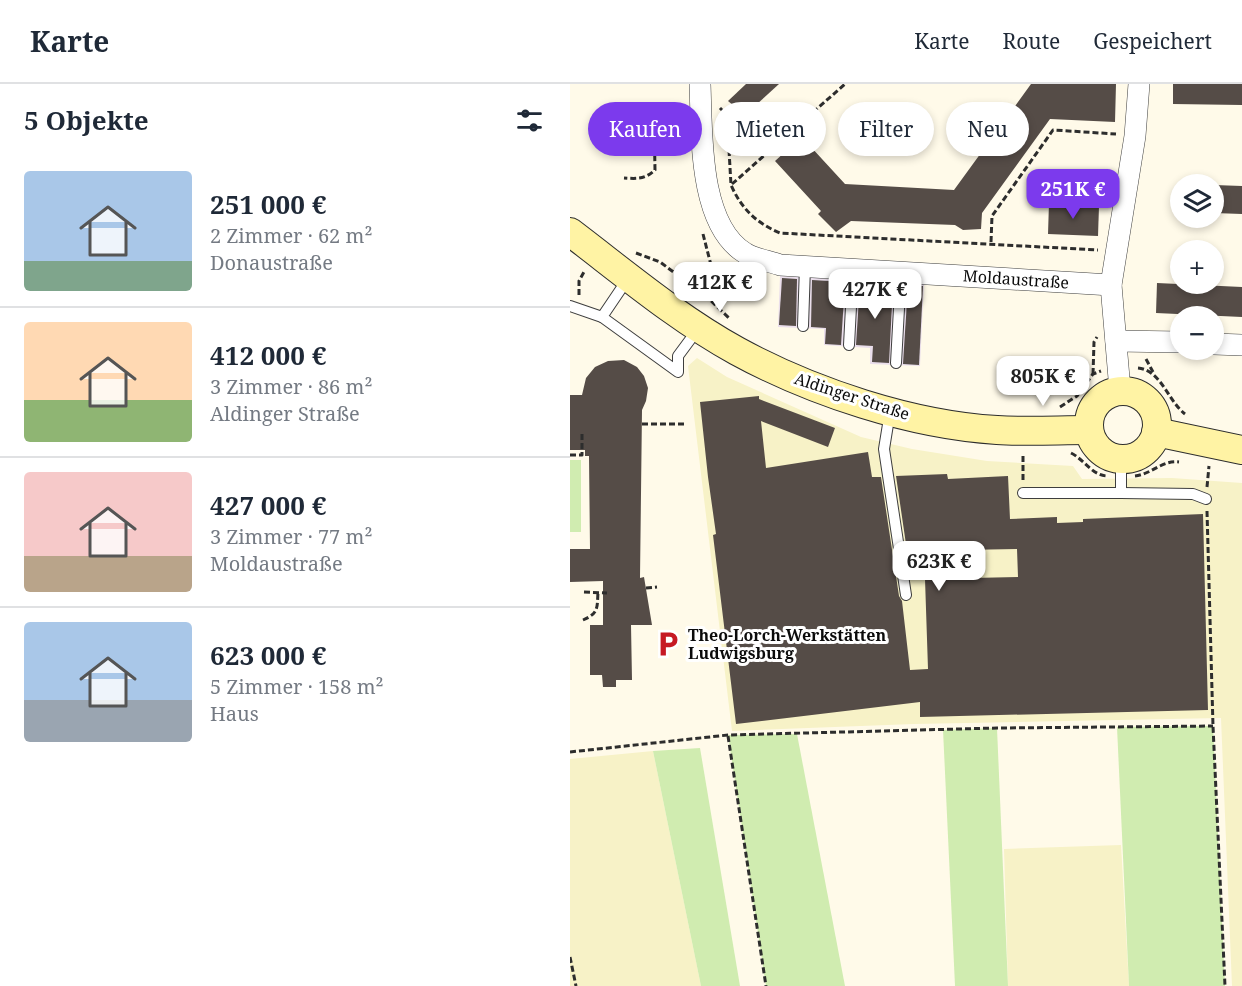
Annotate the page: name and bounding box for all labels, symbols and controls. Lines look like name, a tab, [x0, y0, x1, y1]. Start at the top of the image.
text: Karte	[30, 22, 109, 60]
text: Karte	[914, 27, 969, 55]
text: Route	[1002, 27, 1060, 55]
text: Gespeichert	[1093, 27, 1212, 55]
text: 5 Objekte	[24, 102, 149, 138]
chip: Kaufen	[588, 102, 702, 156]
chip: Mieten	[714, 102, 826, 156]
chip: Filter	[838, 102, 934, 156]
chip: Neu	[946, 102, 1029, 156]
icon: filters	[513, 104, 546, 137]
pin: 251K €	[1024, 169, 1122, 220]
map controls	[1170, 174, 1224, 360]
button: layers	[1170, 174, 1224, 228]
text: 251K €	[1041, 175, 1105, 202]
text: 251 000 €	[210, 186, 326, 222]
icon: home	[72, 195, 144, 267]
text: 2 Zimmer · 62 m²	[210, 222, 372, 249]
button: +	[1170, 240, 1224, 294]
text: Donaustraße	[210, 249, 333, 276]
pin: 412K €	[671, 262, 769, 313]
street label: Moldaustraße	[962, 264, 1070, 294]
text: 412K €	[688, 268, 752, 295]
pin: 427K €	[826, 269, 924, 320]
text: 427K €	[843, 275, 907, 302]
button: −	[1170, 306, 1224, 360]
text: 412 000 €	[210, 337, 326, 373]
icon: home	[72, 346, 144, 418]
pin: 805K €	[994, 356, 1092, 407]
text: 805K €	[1011, 362, 1075, 389]
street label: Aldinger Straße	[792, 367, 912, 425]
text: 3 Zimmer · 86 m²	[210, 373, 372, 400]
text: Aldinger Straße	[210, 400, 360, 427]
text: 427 000 €	[210, 487, 326, 523]
icon: home	[72, 496, 144, 568]
text: 3 Zimmer · 77 m²	[210, 523, 372, 550]
pin: 623K €	[890, 541, 988, 592]
text: 623K €	[907, 547, 971, 574]
text: Moldaustraße	[210, 550, 343, 577]
place label: Theo-Lorch-Werkstätten Ludwigsburg	[688, 624, 886, 664]
parking icon: Theo-Lorch-Werkstätten Ludwigsburg	[653, 629, 683, 659]
text: 623 000 €	[210, 637, 326, 673]
icon: home	[72, 646, 144, 718]
text: 5 Zimmer · 158 m²	[210, 673, 384, 700]
text: Haus	[210, 700, 259, 727]

